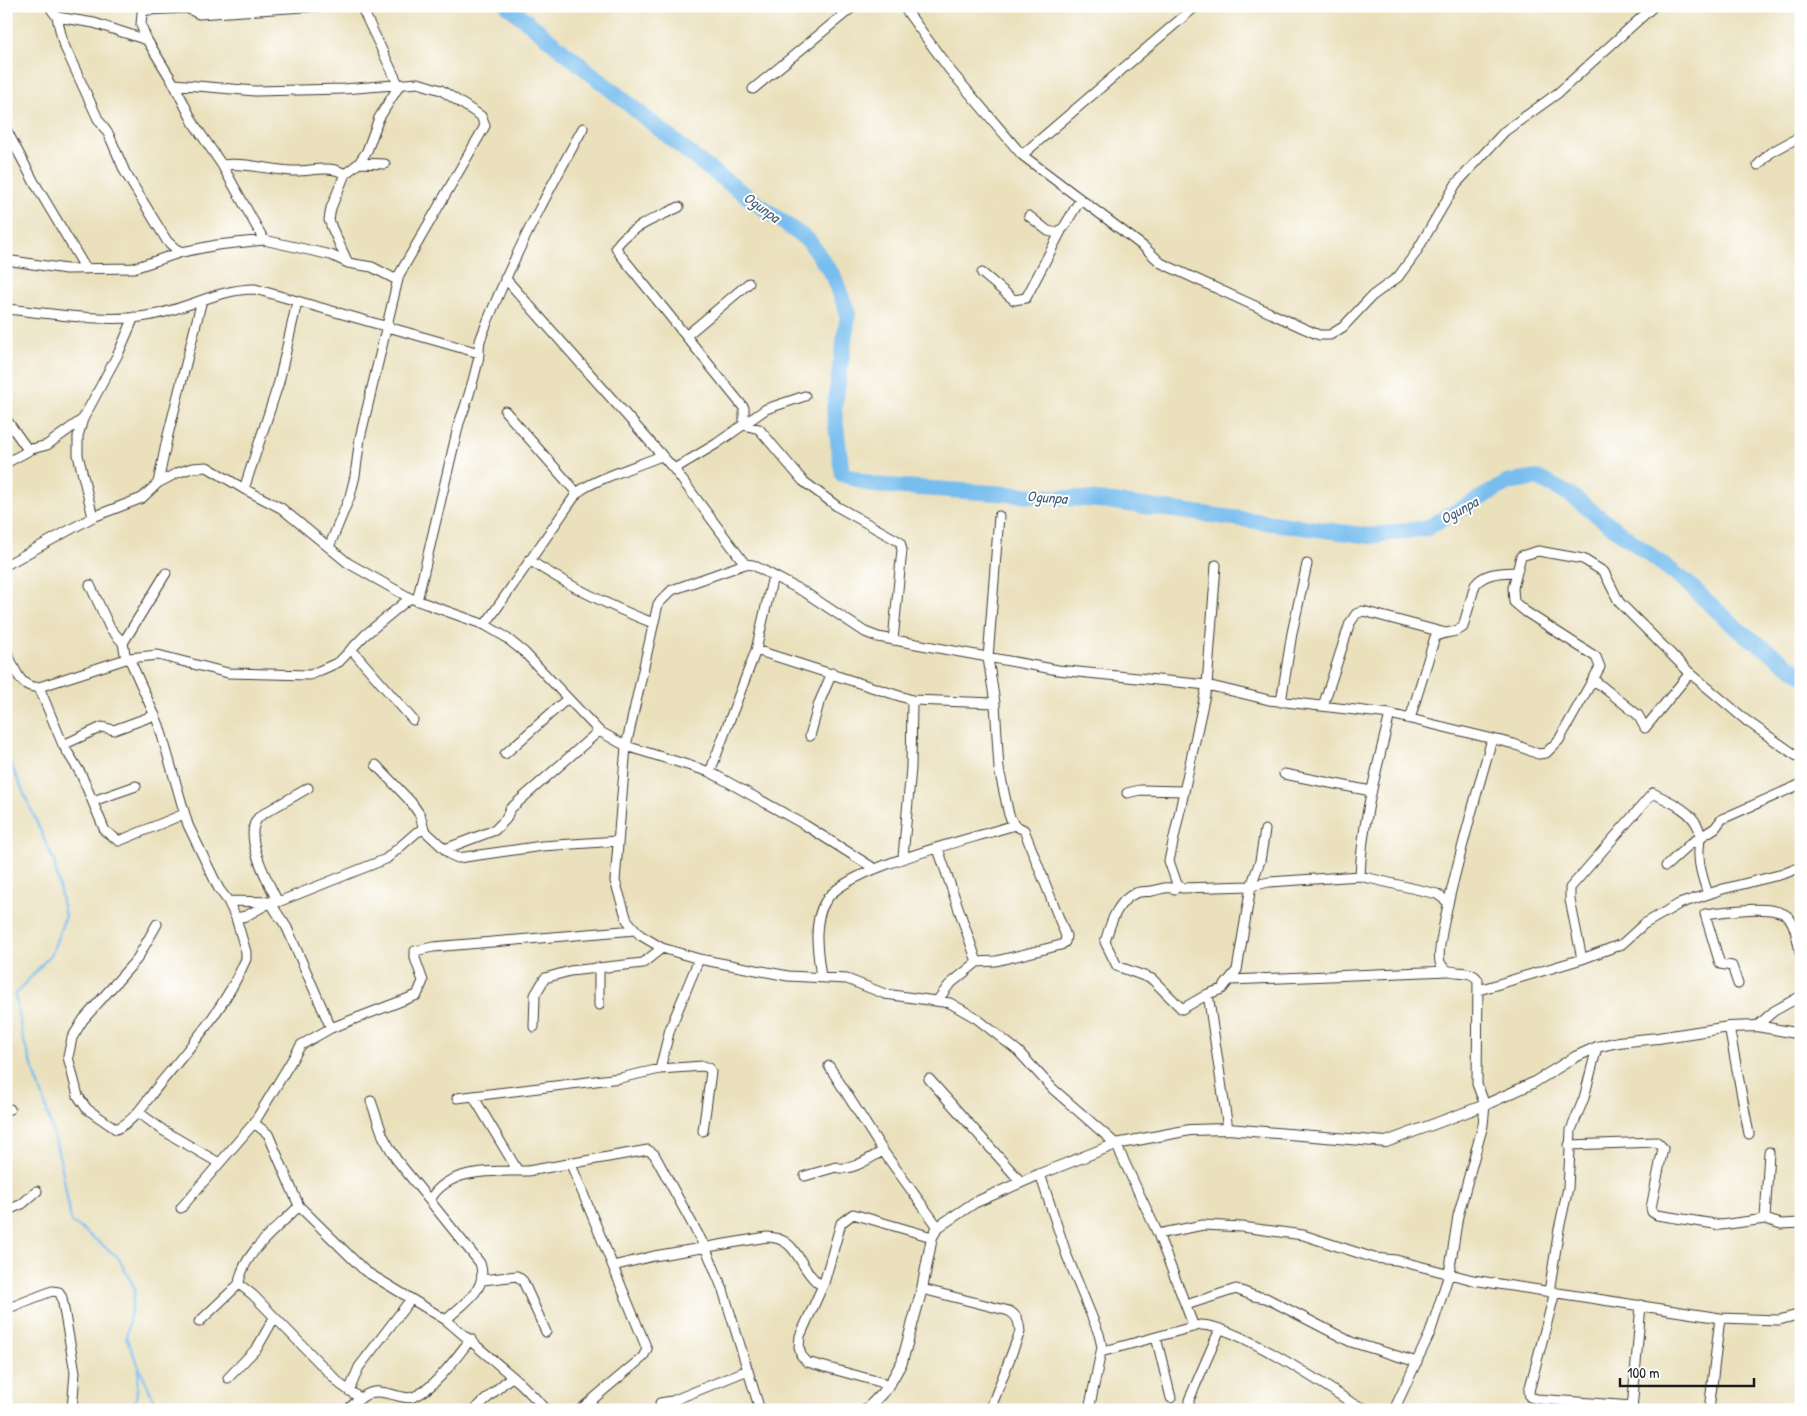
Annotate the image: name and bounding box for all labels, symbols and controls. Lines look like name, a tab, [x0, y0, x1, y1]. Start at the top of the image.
water label: Ogunpa	[740, 187, 786, 229]
water label: Ogunpa	[1026, 485, 1070, 509]
water label: Ogunpa	[1436, 490, 1483, 529]
scale bar	[1620, 1356, 1753, 1388]
text: 100 m	[1627, 1362, 1660, 1383]

